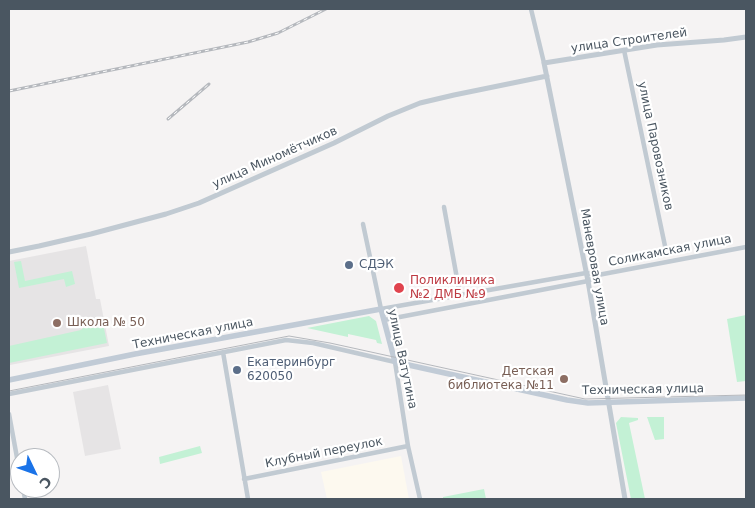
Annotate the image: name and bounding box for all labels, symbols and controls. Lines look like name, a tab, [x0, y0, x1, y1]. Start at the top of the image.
street label: улица Строителей	[570, 26, 688, 56]
street label: улица Паровозников	[634, 80, 676, 212]
street label: улица Миномётчиков	[210, 124, 340, 192]
street label: Маневровая улица	[577, 207, 611, 327]
street label: Соликамская улица	[607, 232, 733, 270]
place label: СДЭК	[359, 258, 394, 272]
marker: СДЭК	[343, 259, 355, 271]
place label: Поликлиника №2 ДМБ №9	[410, 274, 495, 302]
marker: Поликлиника №2 ДМБ №9	[392, 281, 406, 295]
street label: улица Ватутина	[384, 308, 420, 410]
street label: Техническая улица	[132, 315, 254, 353]
place label: Школа № 50	[67, 316, 145, 330]
marker: Школа № 50	[51, 317, 63, 329]
place label: Екатеринбург 620050	[247, 356, 335, 384]
marker: Екатеринбург 620050	[231, 364, 243, 376]
place label: Детская библиотека №11	[448, 365, 554, 393]
marker: Детская библиотека №11	[558, 373, 570, 385]
street label: Техническая улица	[582, 382, 704, 398]
street label: Клубный переулок	[264, 435, 384, 471]
north arrow	[10, 448, 60, 498]
text: С	[36, 473, 55, 492]

